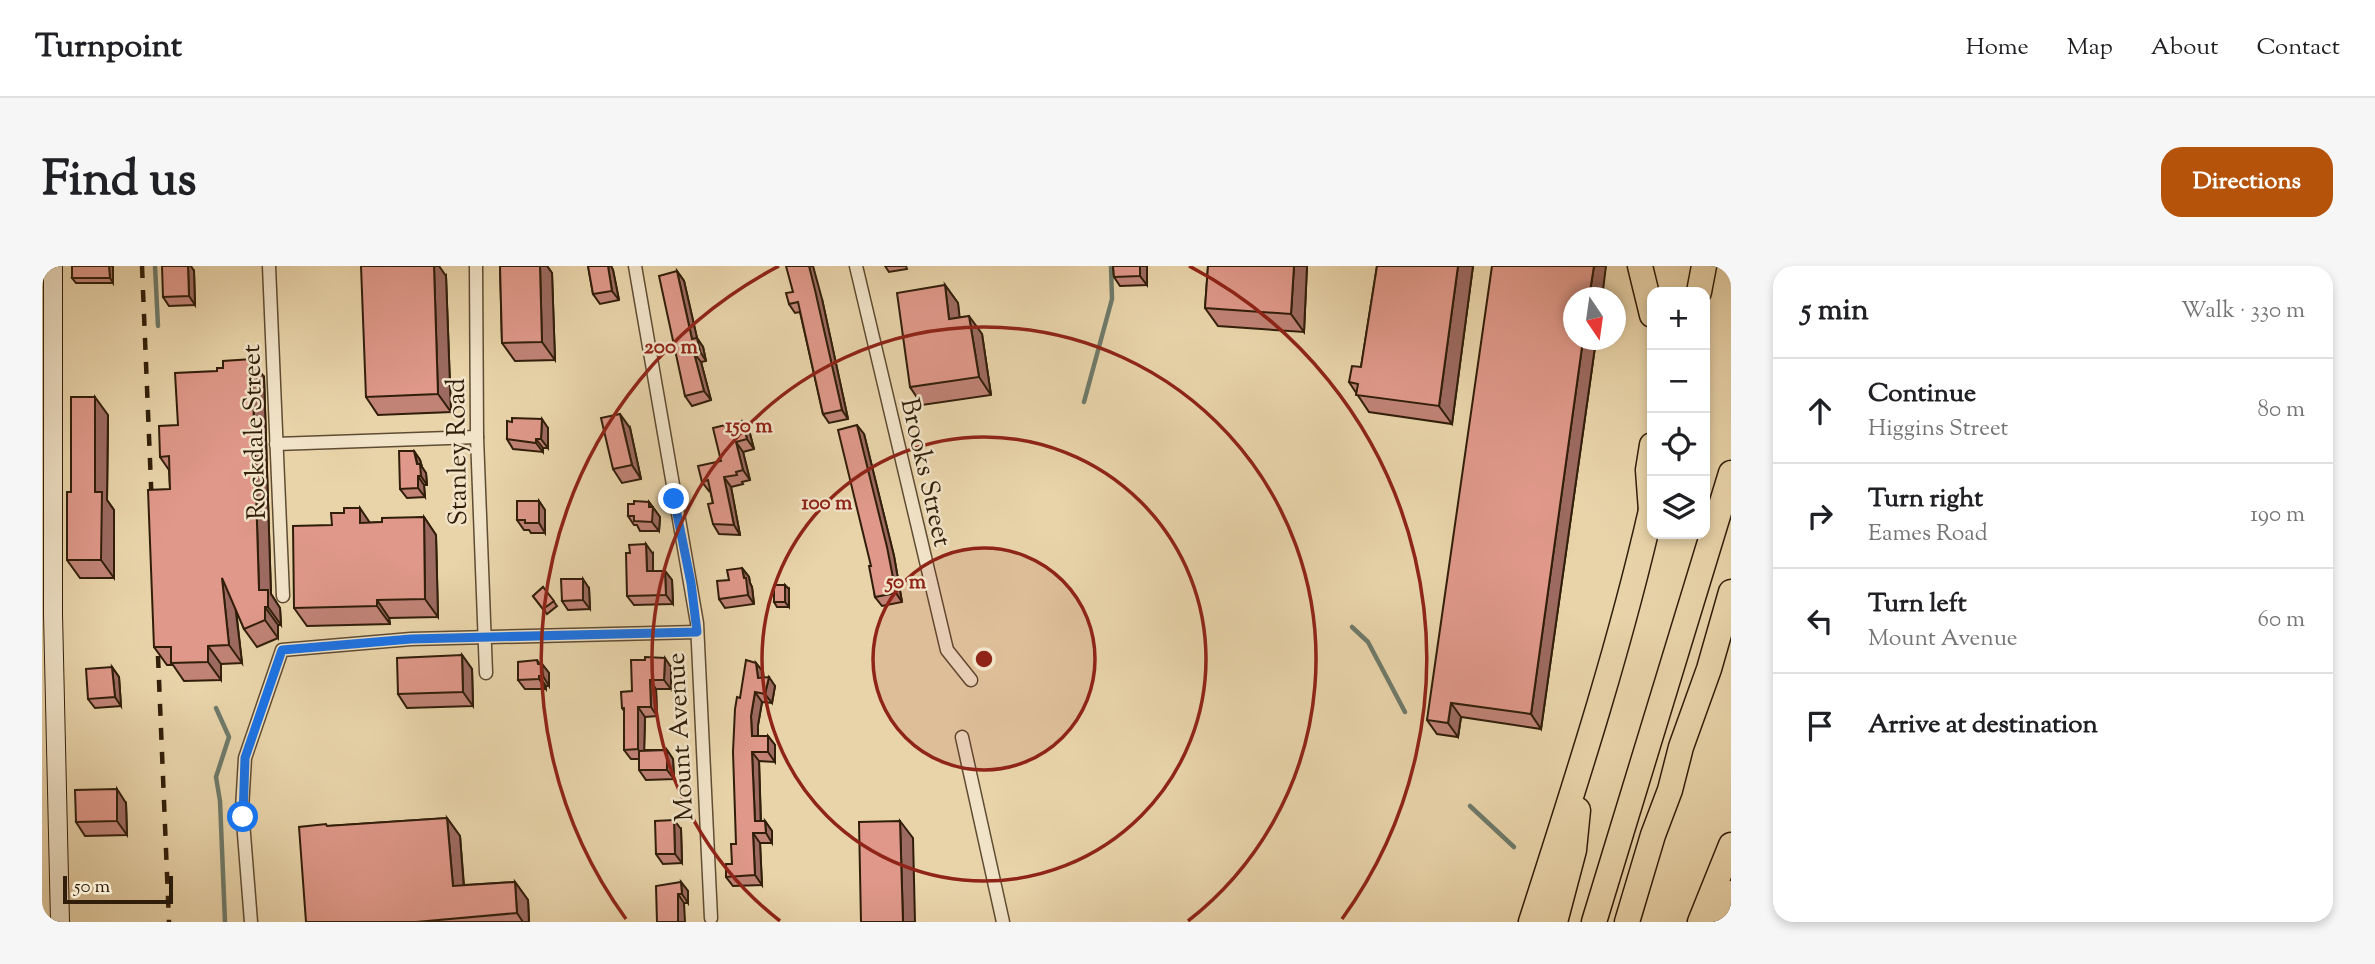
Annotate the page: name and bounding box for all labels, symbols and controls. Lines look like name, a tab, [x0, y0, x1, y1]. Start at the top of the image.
text: Turnpoint	[35, 24, 182, 72]
text: Home	[1966, 31, 2029, 65]
text: Map	[2067, 31, 2113, 65]
text: About	[2151, 31, 2218, 65]
text: Contact	[2256, 31, 2340, 65]
text: Find us	[42, 147, 196, 217]
button: Directions	[2161, 147, 2333, 217]
north arrow	[1563, 287, 1626, 350]
map controls	[1647, 287, 1710, 539]
button: +	[1647, 287, 1710, 350]
text: 5 min	[1801, 290, 1869, 333]
text: Walk · 330 m	[2181, 295, 2305, 328]
text: 200 m	[644, 333, 699, 363]
street label: Rockdale Street	[234, 343, 277, 520]
button: −	[1647, 350, 1710, 413]
text: Continue	[1868, 376, 1976, 413]
street label: Stanley Road	[439, 378, 478, 526]
icon: ahead	[1801, 392, 1839, 430]
text: 80 m	[2257, 394, 2305, 427]
street label: Brooks Street	[889, 395, 960, 551]
text: 150 m	[725, 412, 773, 442]
button: locate	[1647, 413, 1710, 476]
text: Higgins Street	[1868, 413, 2008, 446]
button: layers	[1647, 476, 1710, 539]
text: Turn right	[1868, 481, 1983, 518]
route end	[658, 483, 689, 514]
text: 100 m	[802, 489, 853, 519]
icon: right	[1801, 497, 1839, 535]
text: 190 m	[2250, 499, 2305, 532]
text: Eames Road	[1868, 518, 1988, 551]
text: 50 m	[884, 568, 927, 598]
text: Turn left	[1868, 586, 1967, 623]
icon: left	[1801, 602, 1839, 640]
text: 60 m	[2257, 604, 2305, 637]
text: Mount Avenue	[1868, 623, 2018, 656]
centre of rings	[972, 647, 996, 671]
street label: Mount Avenue	[659, 651, 704, 822]
icon: arrive	[1801, 707, 1839, 745]
text: Arrive at destination	[1868, 707, 2098, 744]
route start	[227, 801, 258, 832]
scale bar	[63, 873, 173, 905]
text: 50 m	[74, 874, 110, 901]

